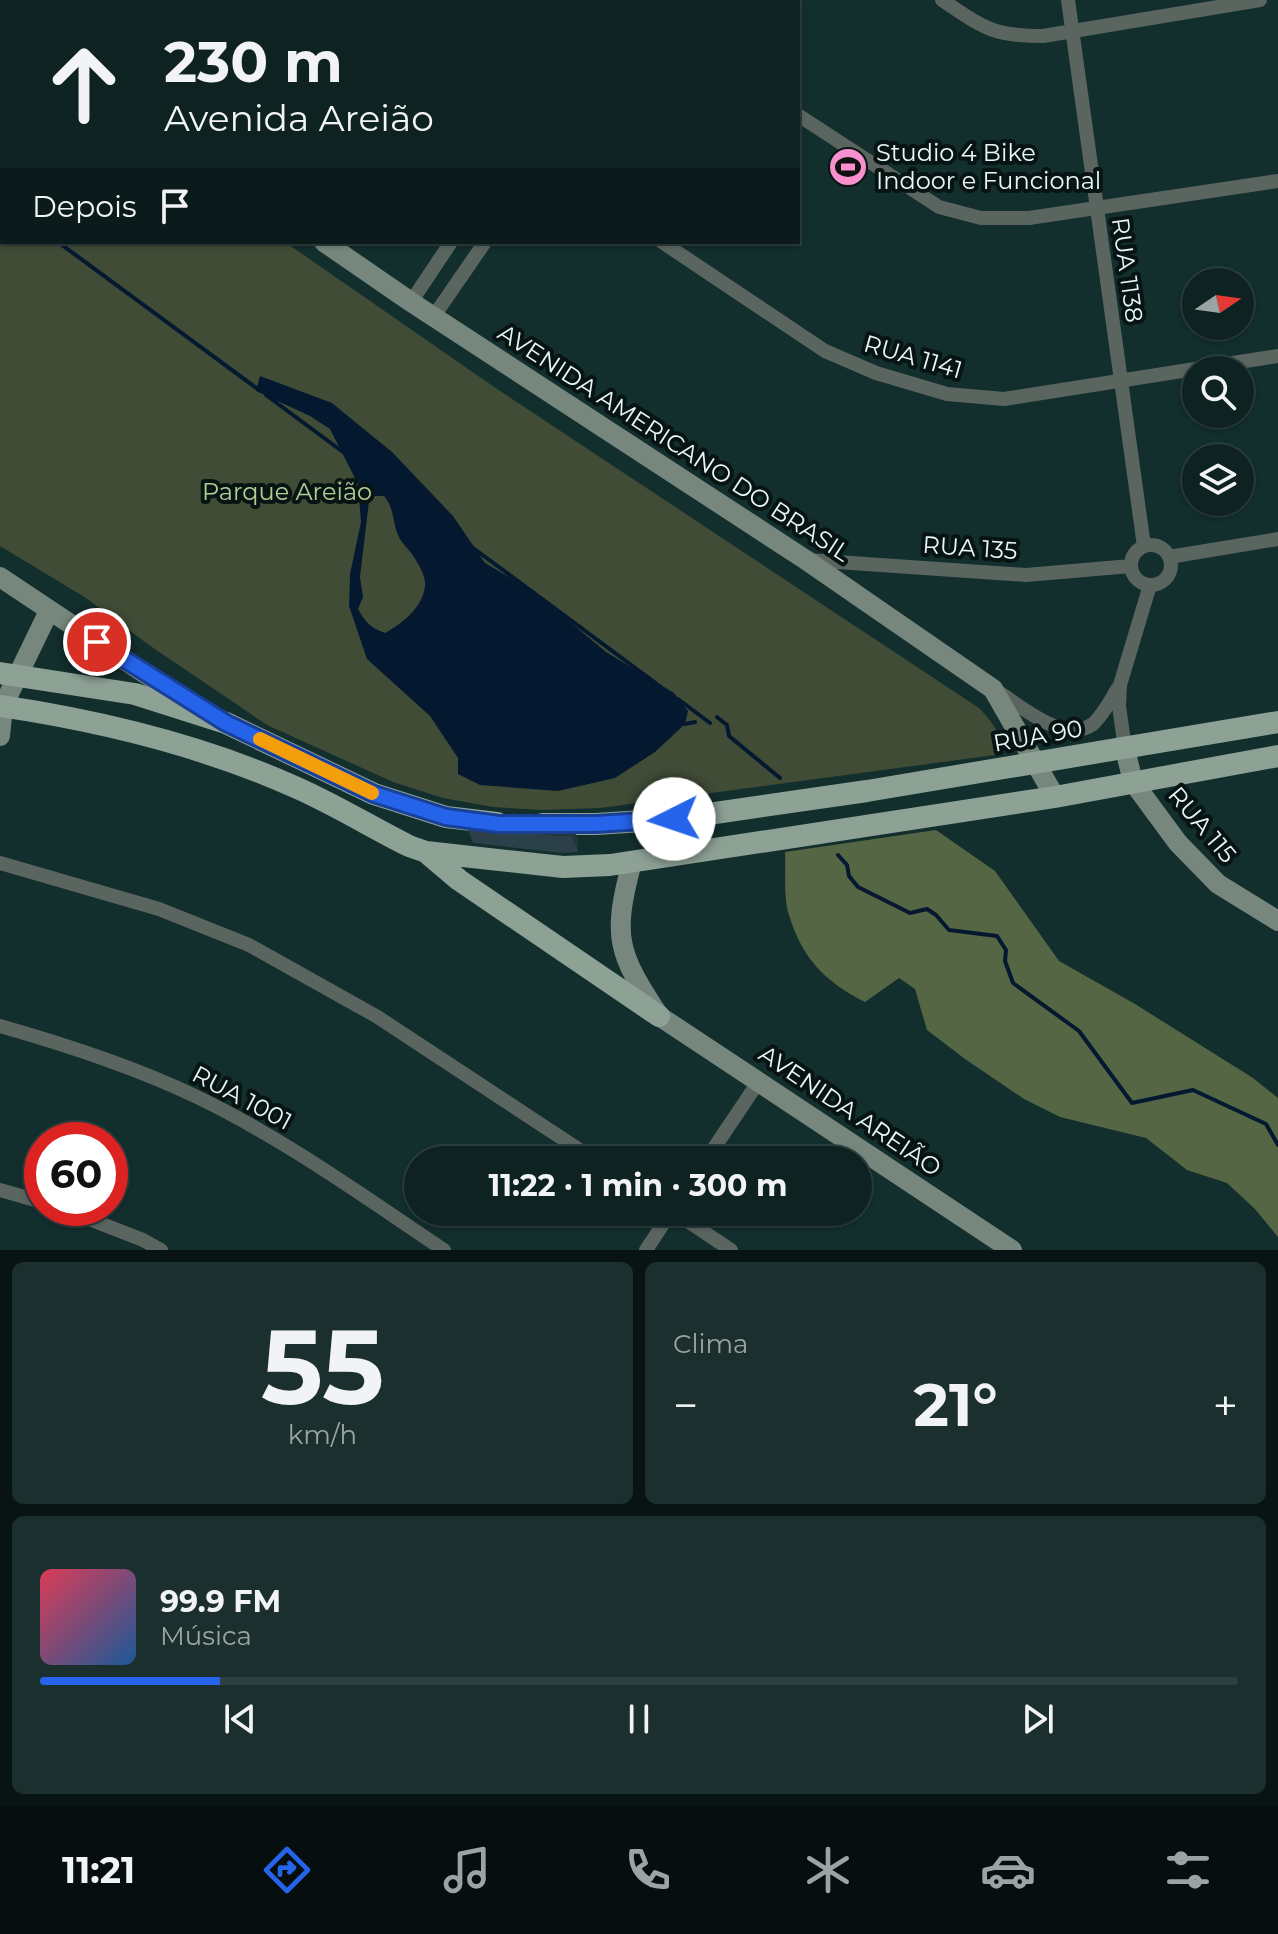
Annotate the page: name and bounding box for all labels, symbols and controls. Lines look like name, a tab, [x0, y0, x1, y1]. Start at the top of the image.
text: 230 m	[164, 28, 343, 96]
icon: ahead	[32, 32, 136, 136]
text: Avenida Areião	[164, 96, 434, 140]
place label: Studio 4 Bike Indoor e Funcional	[876, 138, 1101, 195]
sports icon: Studio 4 Bike Indoor e Funcional	[827, 146, 869, 188]
icon: arrive	[153, 184, 197, 228]
text: Depois	[32, 188, 137, 225]
street label: RUA 1138	[1106, 216, 1149, 324]
north arrow	[1182, 268, 1254, 340]
map controls	[1182, 268, 1254, 516]
street label: AVENIDA AMERICANO DO BRASIL	[493, 318, 856, 568]
street label: RUA 1141	[861, 329, 966, 384]
button: search	[1182, 356, 1254, 428]
button: layers	[1182, 444, 1254, 516]
park label: Parque Areião	[202, 477, 372, 506]
street label: RUA 135	[922, 530, 1018, 565]
pin	[63, 608, 131, 676]
icon: arrive	[75, 620, 119, 664]
street label: RUA 90	[991, 713, 1085, 758]
position arrow	[632, 777, 716, 861]
street label: RUA 115	[1162, 781, 1243, 869]
street label: AVENIDA AREIÃO	[754, 1039, 947, 1182]
street label: RUA 1001	[187, 1059, 297, 1136]
speed limit sign: 60	[24, 1122, 128, 1226]
text: 11:22 · 1 min · 300 m	[489, 1167, 787, 1204]
text: 55	[261, 1303, 384, 1430]
text: Clima	[673, 1328, 748, 1360]
text: 21°	[914, 1368, 998, 1441]
text: −	[673, 1378, 698, 1432]
text: +	[1213, 1378, 1238, 1432]
text: km/h	[288, 1419, 357, 1451]
text: 99.9 FM	[160, 1583, 281, 1620]
text: Música	[160, 1620, 252, 1652]
icon: previous	[218, 1697, 262, 1741]
icon: pause	[617, 1697, 661, 1741]
icon: next	[1016, 1697, 1060, 1741]
icon: directions	[259, 1842, 315, 1898]
icon: music	[439, 1842, 495, 1898]
icon: phone	[620, 1842, 676, 1898]
icon: climate	[800, 1842, 856, 1898]
icon: car	[980, 1842, 1036, 1898]
icon: filters	[1160, 1842, 1216, 1898]
text: 11:21	[62, 1848, 135, 1892]

